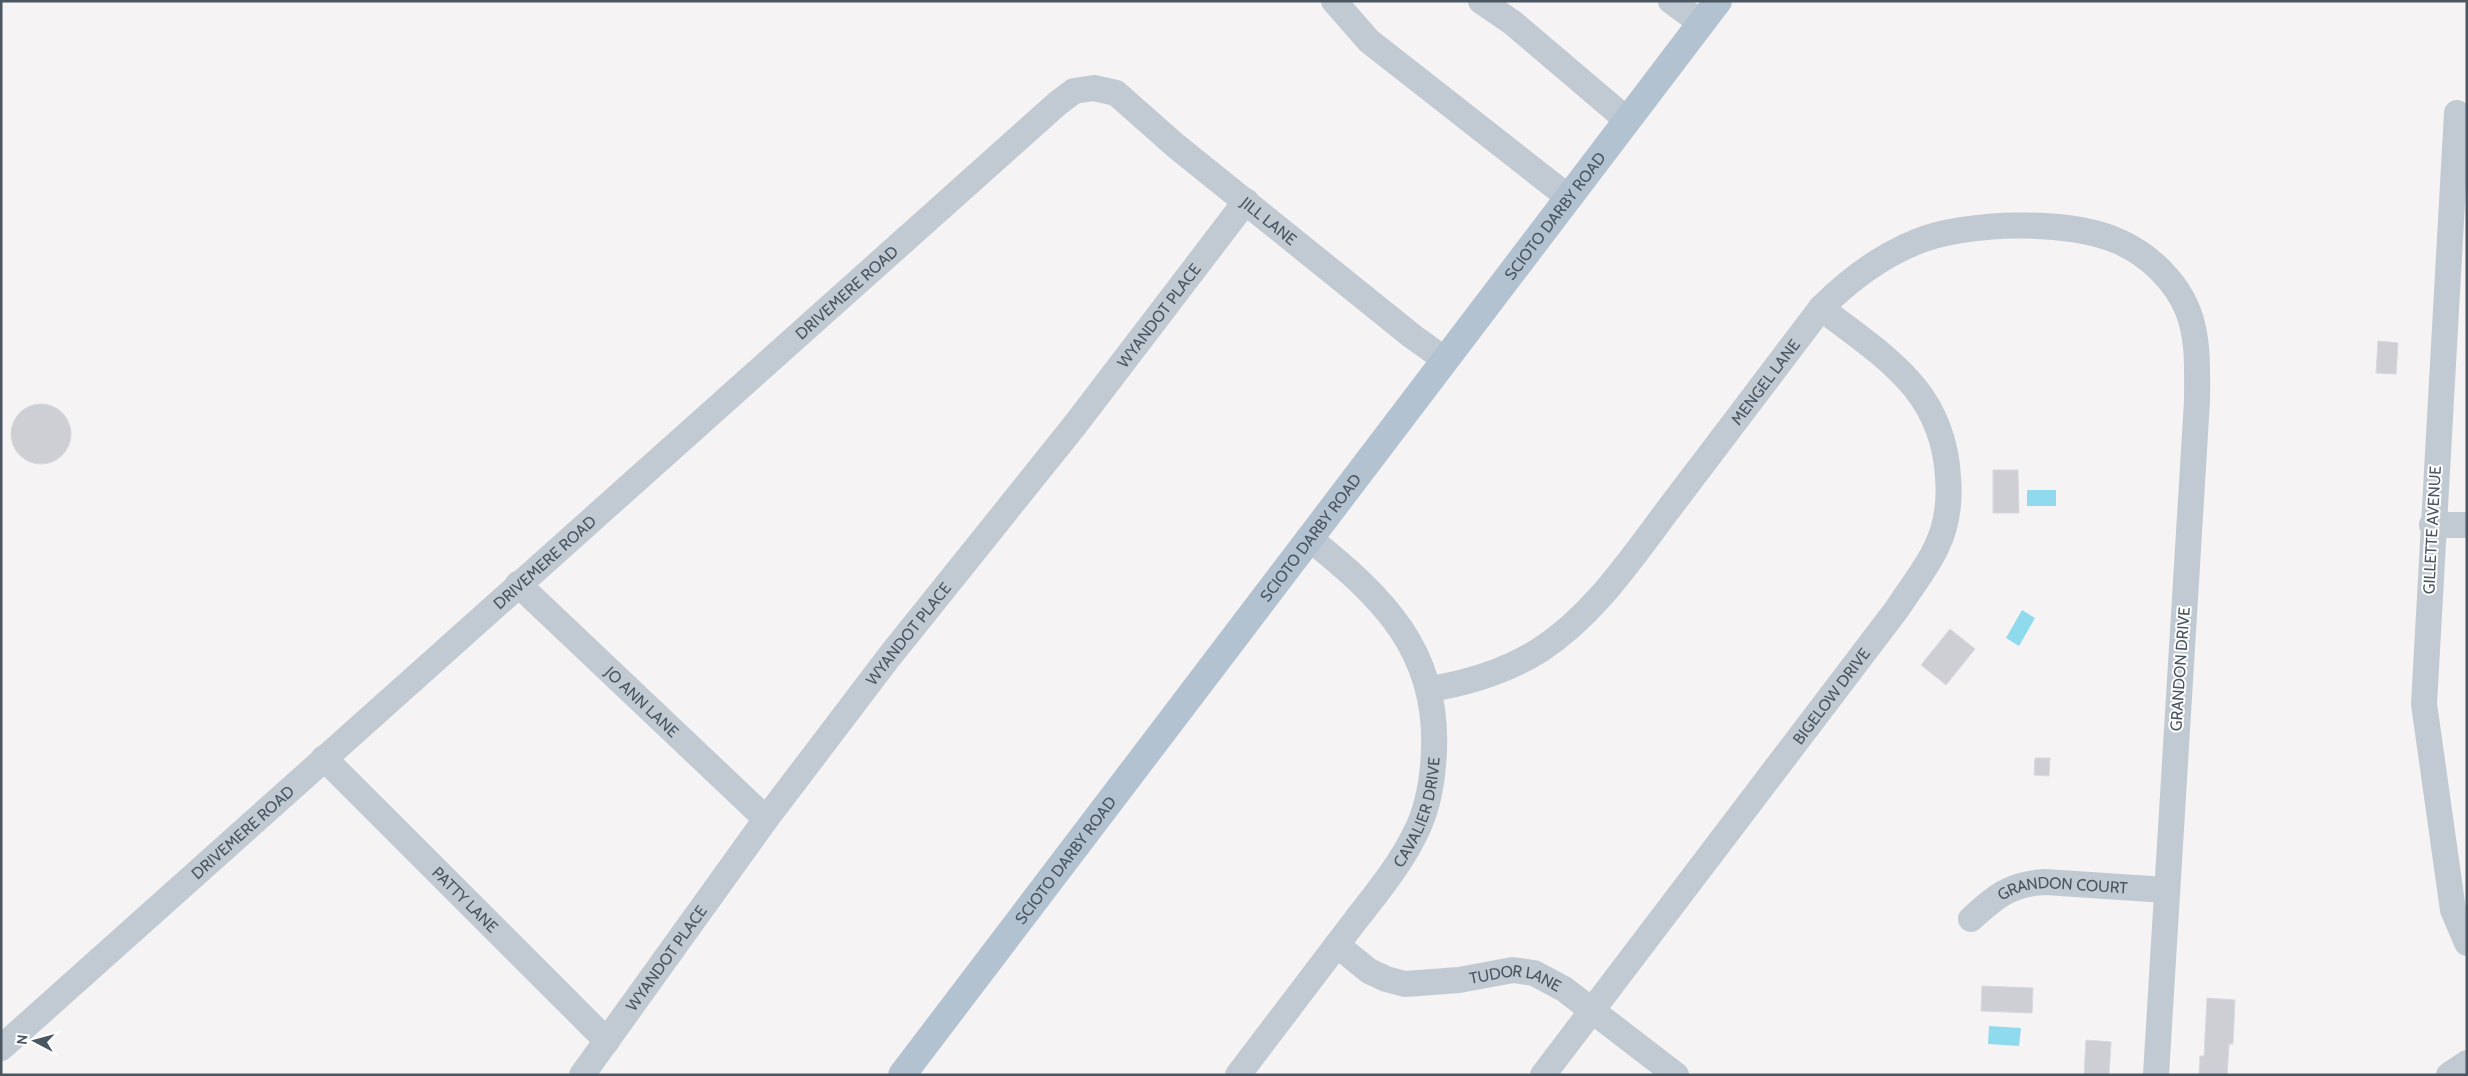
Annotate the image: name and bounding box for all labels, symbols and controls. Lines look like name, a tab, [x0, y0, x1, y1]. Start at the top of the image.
street label: SCIOTO DARBY ROAD	[1500, 148, 1609, 283]
street label: JILL LANE	[1237, 192, 1301, 249]
street label: DRIVEMERE ROAD	[791, 241, 902, 343]
street label: WYANDOT PLACE	[1113, 260, 1204, 371]
street label: MENGEL LANE	[1727, 335, 1804, 428]
street label: GILLETTE AVENUE	[2419, 465, 2445, 595]
street label: SCIOTO DARBY ROAD	[1256, 470, 1365, 605]
street label: DRIVEMERE ROAD	[489, 511, 600, 613]
street label: WYANDOT PLACE	[862, 578, 955, 689]
street label: GRANDON DRIVE	[2166, 606, 2194, 732]
street label: BIGELOW DRIVE	[1788, 644, 1874, 748]
street label: JO ANN LANE	[601, 662, 683, 741]
street label: CAVALIER DRIVE	[1389, 756, 1443, 871]
street label: DRIVEMERE ROAD	[187, 781, 298, 883]
street label: SCIOTO DARBY ROAD	[1011, 792, 1120, 928]
street label: PATTY LANE	[429, 863, 502, 936]
street label: GRANDON COURT	[1994, 872, 2129, 904]
street label: WYANDOT PLACE	[622, 901, 710, 1015]
street label: TUDOR LANE	[1468, 961, 1565, 995]
north arrow	[10, 1016, 60, 1066]
text: N	[13, 1034, 32, 1046]

